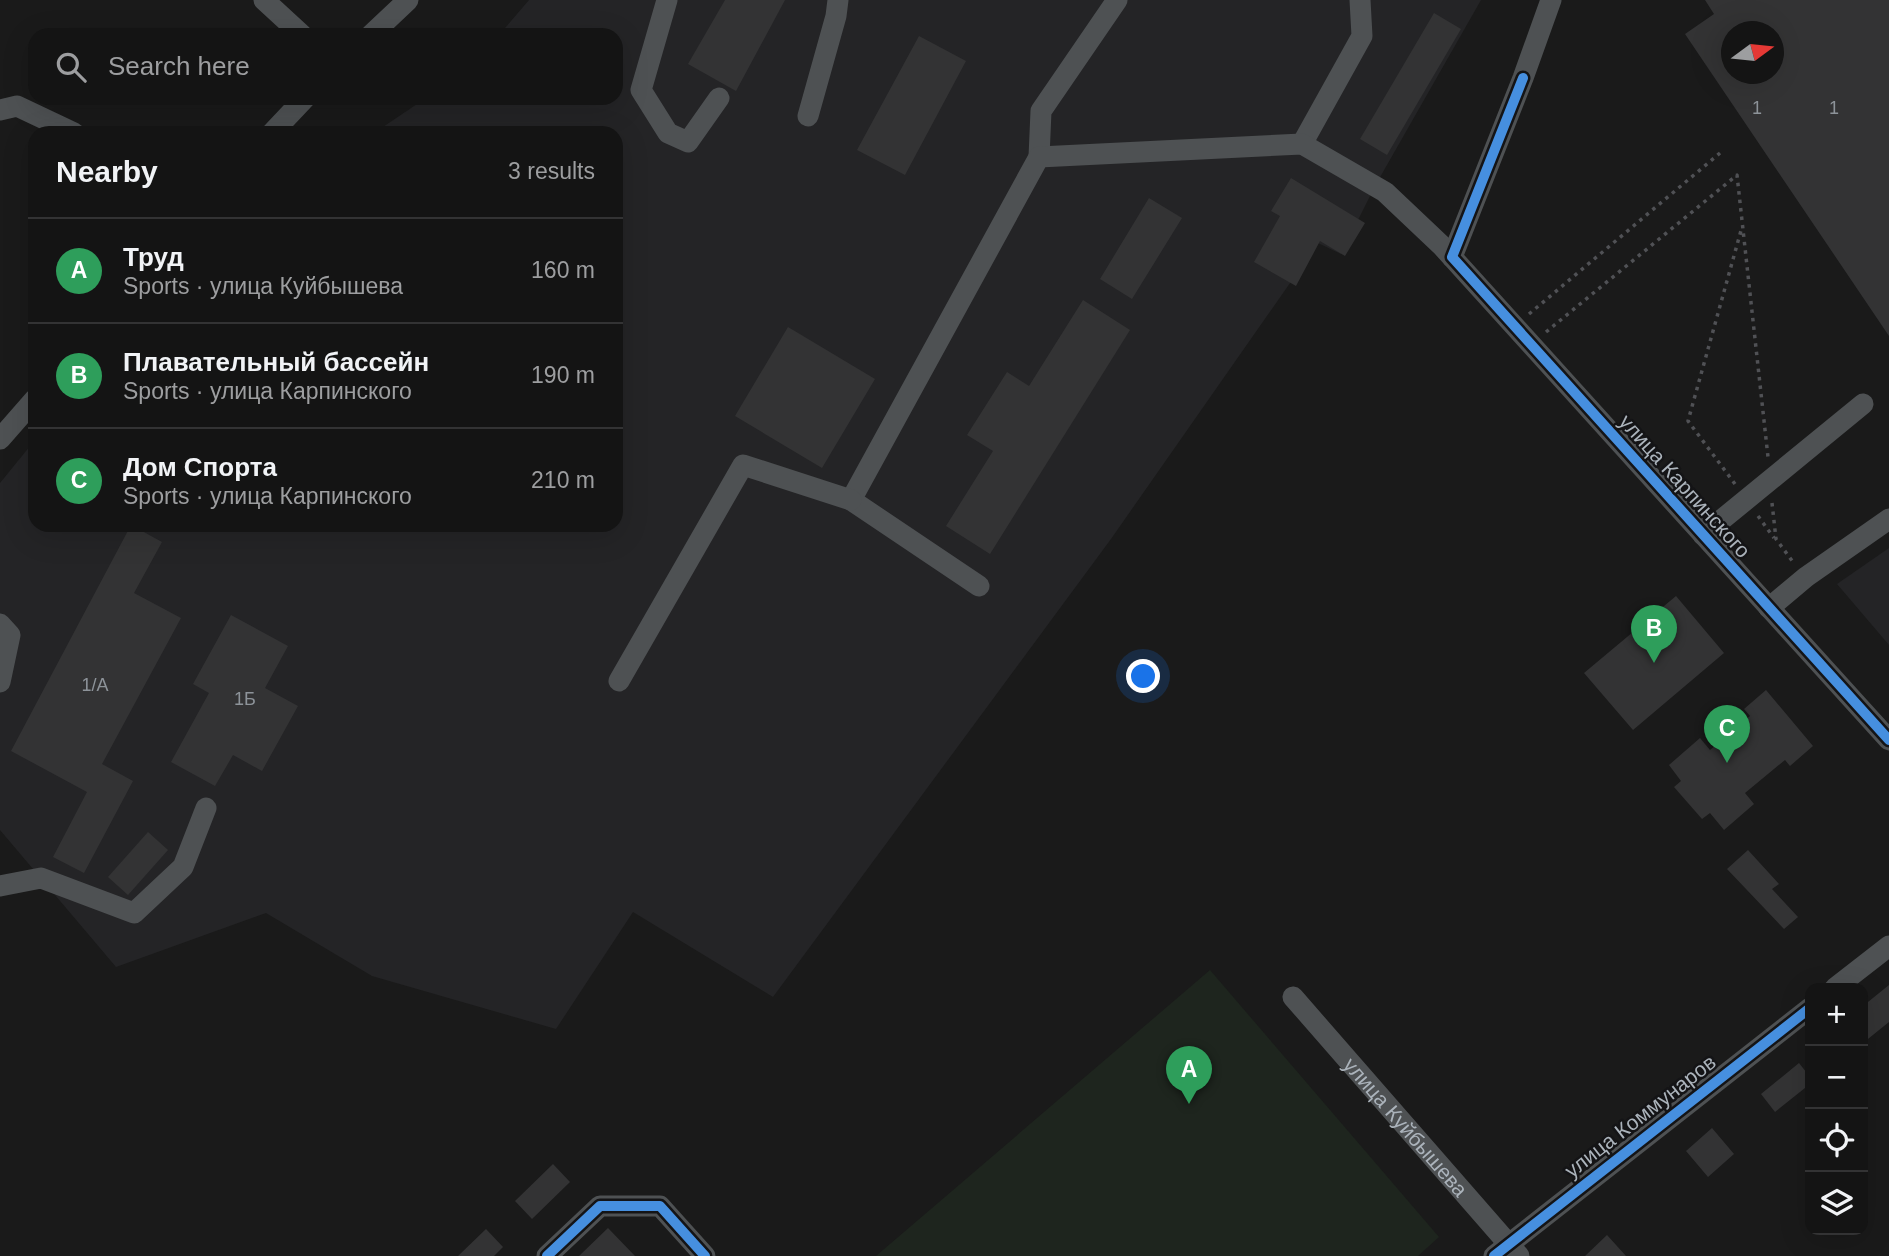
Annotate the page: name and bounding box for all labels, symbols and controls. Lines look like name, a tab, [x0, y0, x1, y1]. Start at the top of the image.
north arrow	[1721, 21, 1784, 84]
search box	[28, 28, 623, 105]
icon: search	[52, 48, 90, 86]
text: Search here	[108, 51, 250, 81]
house number: 1	[1752, 98, 1762, 118]
house number: 1	[1829, 98, 1839, 118]
text: Nearby	[56, 155, 158, 188]
text: 3 results	[508, 158, 595, 184]
text: Труд	[123, 242, 184, 272]
text: A	[71, 257, 87, 283]
text: 160 m	[531, 257, 595, 283]
text: Sports · улица Куйбышева	[123, 273, 403, 299]
text: Плавательный бассейн	[123, 347, 429, 377]
text: B	[71, 362, 87, 388]
text: 190 m	[531, 362, 595, 388]
text: Sports · улица Карпинского	[123, 378, 412, 404]
street label: улица Карпинского	[1615, 410, 1755, 562]
text: Дом Спорта	[123, 452, 277, 482]
text: C	[71, 467, 87, 493]
text: 210 m	[531, 467, 595, 493]
text: Sports · улица Карпинского	[123, 483, 412, 509]
pin: B	[1631, 605, 1677, 663]
your location	[1126, 659, 1160, 693]
house number: 1/А	[81, 675, 109, 695]
house number: 1Б	[234, 689, 256, 709]
pin: C	[1704, 705, 1750, 763]
map controls	[1805, 983, 1868, 1235]
button: +	[1805, 983, 1868, 1046]
pin: A	[1166, 1046, 1212, 1104]
button: −	[1805, 1046, 1868, 1109]
street label: улица Коммунаров	[1560, 1050, 1720, 1182]
street label: улица Куйбышева	[1339, 1053, 1473, 1201]
button: locate	[1805, 1109, 1868, 1172]
button: layers	[1805, 1172, 1868, 1235]

